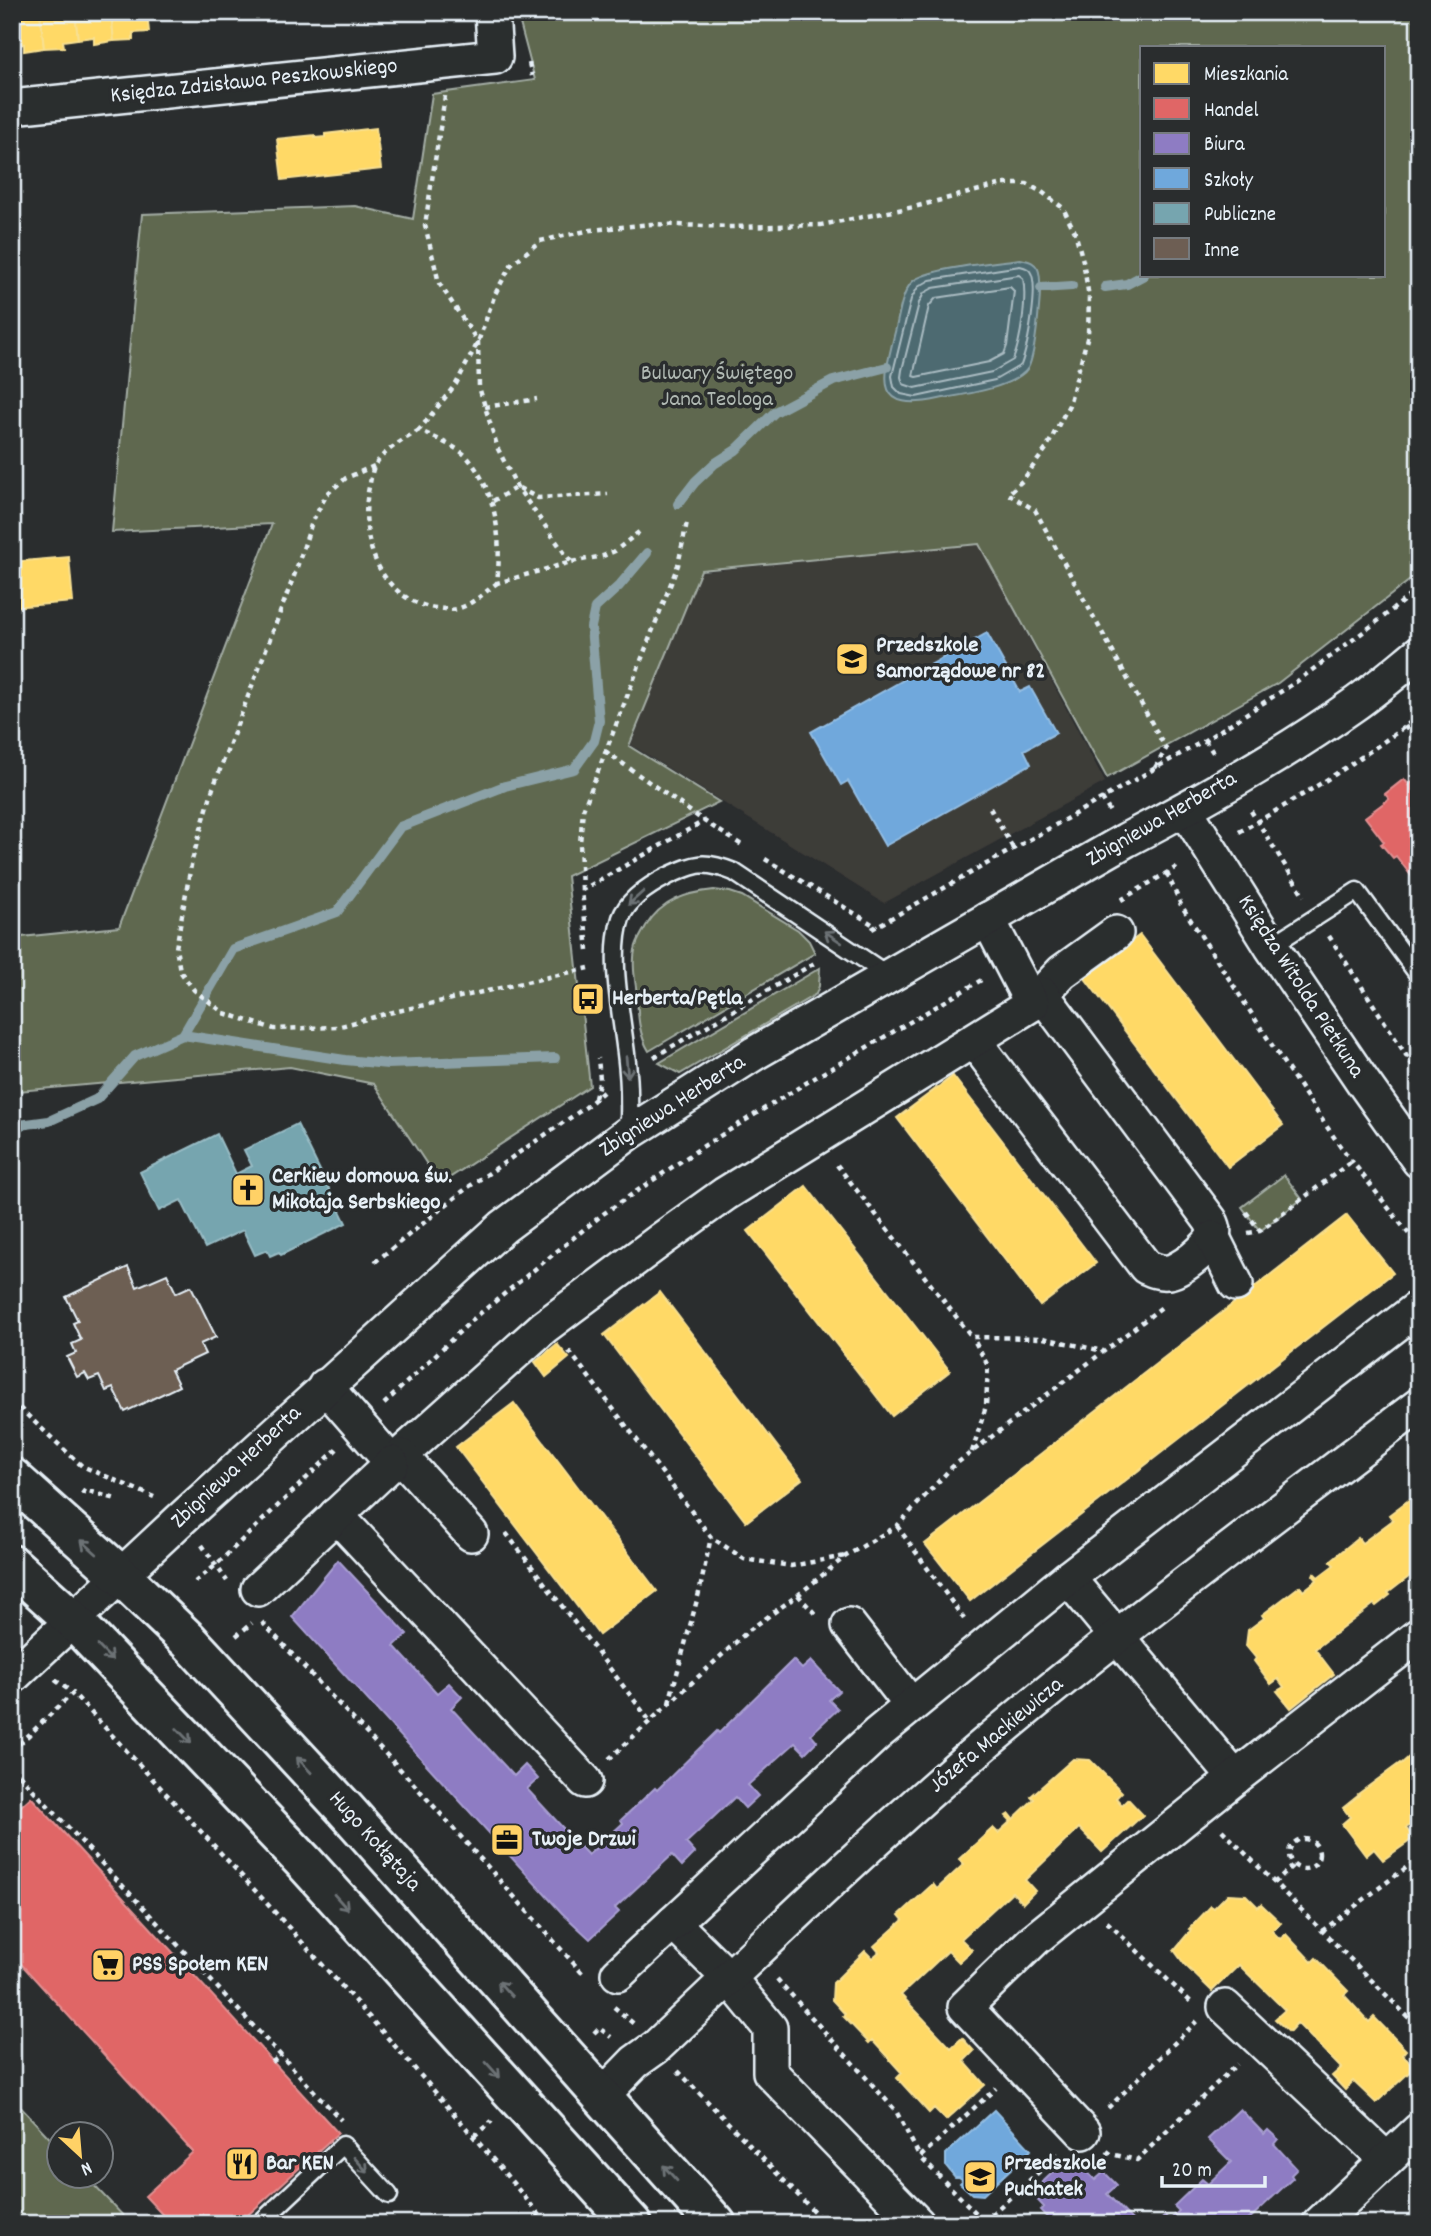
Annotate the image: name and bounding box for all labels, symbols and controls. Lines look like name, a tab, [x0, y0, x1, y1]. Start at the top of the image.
legend	[1140, 46, 1386, 276]
street label: Księdza Zdzisława Peszkowskiego	[109, 51, 399, 113]
text: Mieszkania	[1204, 61, 1289, 91]
text: Handel	[1204, 97, 1258, 127]
text: Biura	[1204, 131, 1246, 161]
text: Szkoły	[1204, 167, 1254, 197]
text: Publiczne	[1204, 201, 1276, 231]
text: Inne	[1204, 237, 1239, 267]
park label: Bulwary Świętego Jana Teologa	[641, 358, 793, 417]
place label: Przedszkole Samorządowe nr 82	[876, 630, 1045, 689]
school or university icon: Przedszkole Samorządowe nr 82	[833, 640, 871, 678]
street label: Zbigniewa Herberta	[1081, 763, 1244, 876]
street label: Księdza Witolda Pietkuna	[1228, 889, 1372, 1086]
one-way arrow	[627, 890, 645, 906]
one-way arrow	[824, 930, 843, 944]
bus stop icon: Herberta/Pętla	[569, 980, 607, 1018]
place label: Herberta/Pętla	[612, 983, 743, 1016]
street label: Zbigniewa Herberta	[593, 1047, 754, 1167]
one-way arrow	[621, 1055, 634, 1078]
place label: Cerkiew domowa św. Mikołaja Serbskiego	[272, 1161, 453, 1220]
church icon: Cerkiew domowa św. Mikołaja Serbskiego	[229, 1171, 267, 1209]
street label: Zbigniewa Herberta	[164, 1398, 311, 1538]
one-way arrow	[80, 1539, 98, 1555]
one-way arrow	[96, 1644, 113, 1661]
street label: Józefa Mackiewicza	[923, 1669, 1072, 1802]
one-way arrow	[176, 1728, 193, 1745]
one-way arrow	[296, 1756, 312, 1774]
street label: Hugo Kołłątaja	[320, 1784, 429, 1901]
office icon: Twoje Drzwi	[488, 1821, 526, 1859]
place label: Twoje Drzwi	[532, 1824, 637, 1857]
one-way arrow	[332, 1893, 349, 1910]
supermarket icon: PSS Społem KEN	[89, 1946, 127, 1984]
place label: PSS Społem KEN	[132, 1949, 268, 1982]
one-way arrow	[497, 1980, 513, 1998]
one-way arrow	[485, 2061, 502, 2078]
north arrow	[46, 2120, 116, 2190]
restaurant icon: Bar KEN	[223, 2145, 261, 2183]
scale bar	[1162, 2145, 1265, 2189]
place label: Bar KEN	[266, 2148, 334, 2181]
place label: Przedszkole Puchatek	[1004, 2148, 1106, 2207]
text: N	[76, 2153, 96, 2181]
one-way arrow	[353, 2156, 369, 2174]
text: 20 m	[1172, 2157, 1212, 2187]
school or university icon: Przedszkole Puchatek	[961, 2158, 999, 2196]
one-way arrow	[662, 2164, 678, 2182]

